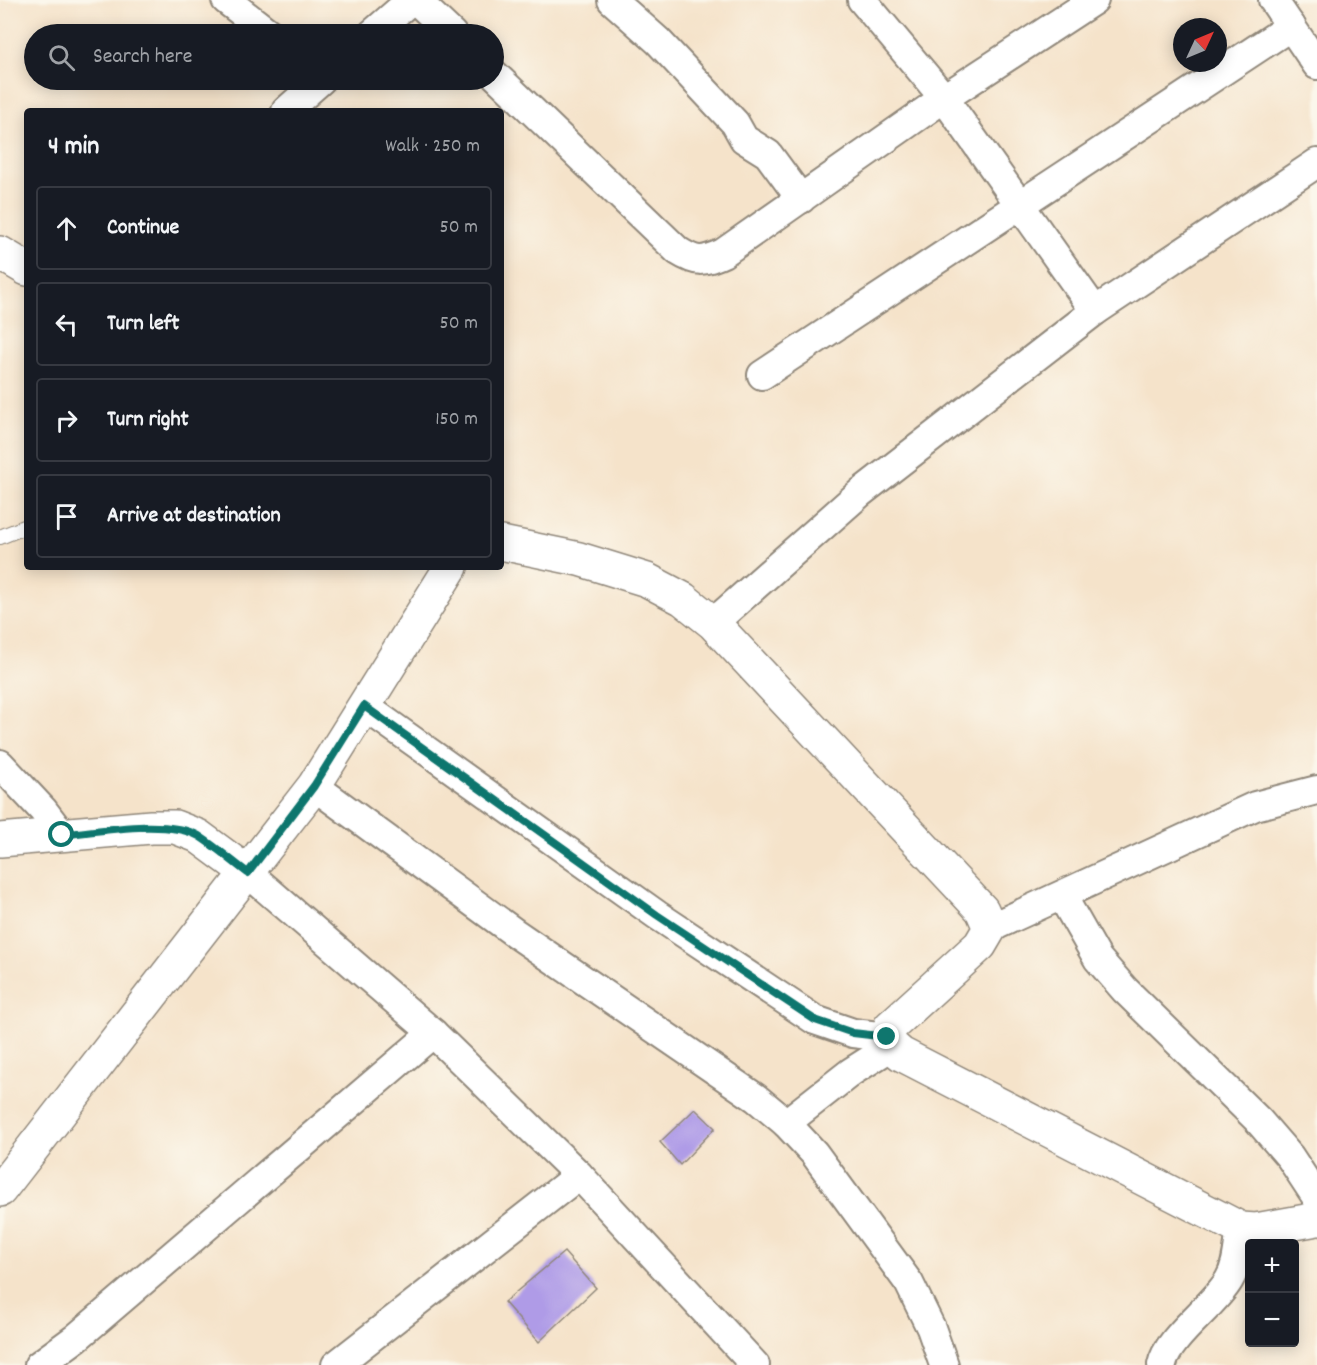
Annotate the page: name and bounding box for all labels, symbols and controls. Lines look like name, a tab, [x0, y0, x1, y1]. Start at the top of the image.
north arrow	[1173, 18, 1227, 72]
search box	[24, 24, 504, 90]
icon: search	[45, 41, 78, 74]
text: Search here	[93, 42, 192, 73]
text: 4 min	[48, 129, 99, 166]
text: Walk · 250 m	[385, 133, 480, 161]
icon: ahead	[50, 212, 83, 245]
text: Continue	[107, 213, 179, 244]
text: 50 m	[440, 214, 478, 242]
icon: left	[50, 308, 83, 341]
text: Turn left	[107, 309, 179, 340]
text: 50 m	[440, 310, 478, 338]
icon: right	[50, 404, 83, 437]
text: Turn right	[107, 405, 189, 436]
text: 150 m	[435, 406, 478, 434]
icon: arrive	[50, 500, 83, 533]
text: Arrive at destination	[107, 501, 281, 532]
route start	[48, 821, 74, 847]
route end	[873, 1023, 899, 1049]
map controls	[1245, 1239, 1299, 1347]
button: +	[1245, 1239, 1299, 1293]
button: −	[1245, 1293, 1299, 1347]

